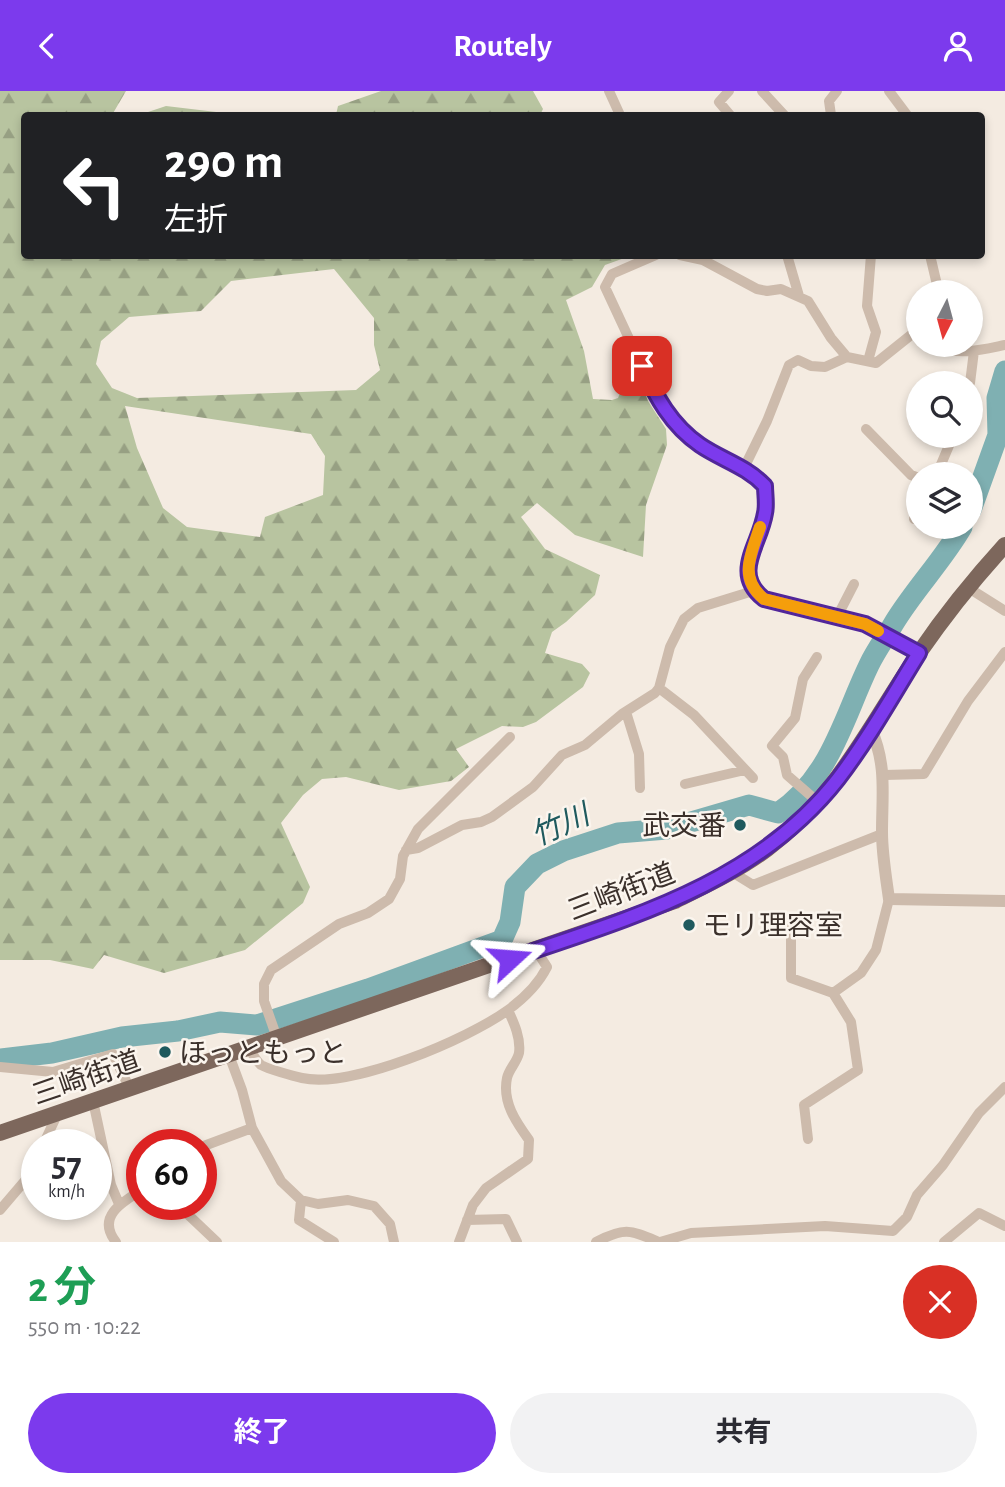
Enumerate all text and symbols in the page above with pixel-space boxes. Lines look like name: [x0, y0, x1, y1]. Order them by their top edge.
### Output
icon: back: [28, 27, 66, 65]
icon: person: [939, 27, 977, 65]
text: Routely: [453, 30, 552, 62]
text: 290 m: [164, 138, 283, 187]
icon: left: [49, 140, 140, 231]
text: 左折: [164, 204, 228, 236]
north arrow: [906, 280, 984, 357]
map controls: [906, 280, 983, 539]
pin: [612, 336, 672, 396]
icon: arrive: [623, 347, 661, 385]
button: search: [906, 371, 983, 448]
button: layers: [906, 462, 983, 539]
water label: 竹川: [526, 797, 597, 852]
place label: 武交番: [642, 811, 726, 841]
marker: 武交番: [732, 817, 748, 833]
street label: 三崎街道: [564, 858, 679, 926]
place label: モリ理容室: [703, 911, 843, 941]
marker: モリ理容室: [681, 917, 697, 933]
position arrow: [473, 922, 547, 996]
place label: ほっともっと: [179, 1039, 347, 1068]
marker: ほっともっと: [157, 1044, 173, 1060]
street label: 三崎街道: [28, 1046, 144, 1110]
speed limit sign: 60: [126, 1129, 217, 1220]
text: 57: [51, 1148, 82, 1183]
text: km/h: [48, 1183, 85, 1201]
button: close: [903, 1265, 977, 1339]
text: 2 分: [28, 1267, 96, 1309]
text: 550 m · 10:22: [28, 1316, 141, 1339]
button: 終了: [28, 1393, 496, 1473]
button: 共有: [510, 1393, 977, 1473]

